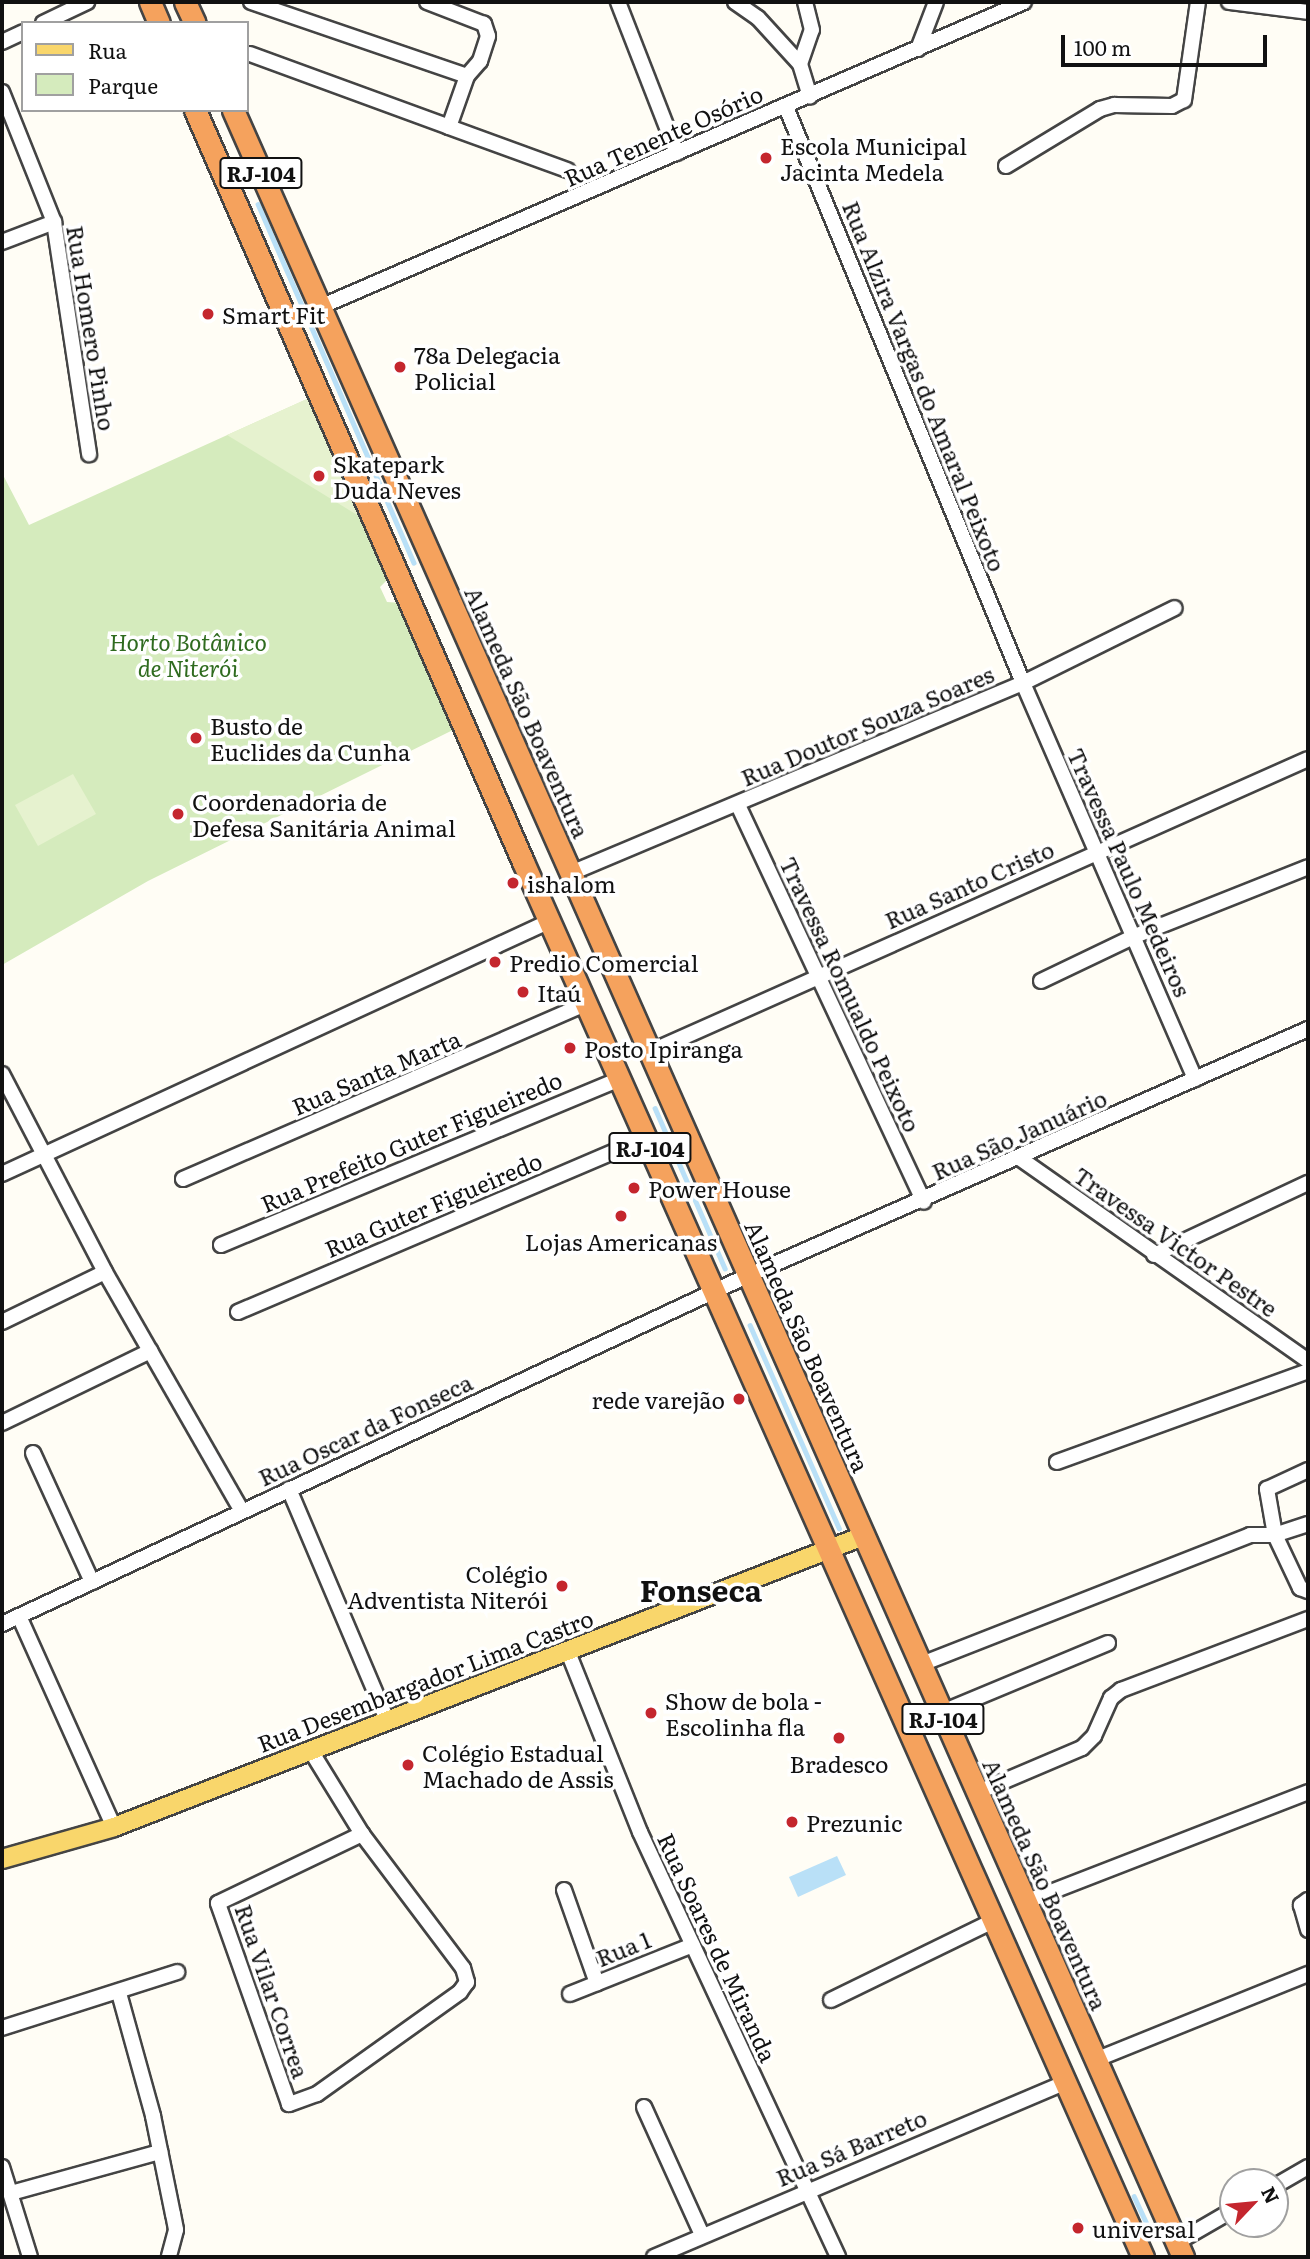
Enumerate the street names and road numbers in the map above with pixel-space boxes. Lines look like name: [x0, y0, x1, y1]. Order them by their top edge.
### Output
street label: Rua Tenente Osório: [559, 79, 767, 191]
road number: RJ-104: [219, 156, 303, 190]
street label: Rua Alzira Vargas do Amaral Peixoto: [838, 197, 1012, 575]
street label: Rua Homero Pinho: [62, 223, 122, 433]
street label: Alameda São Boaventura: [460, 582, 596, 842]
street label: Rua Doutor Souza Soares: [736, 659, 998, 791]
street label: Travessa Paulo Medeiros: [1063, 743, 1197, 1001]
street label: Rua Santo Cristo: [880, 834, 1058, 934]
street label: Travessa Romualdo Peixoto: [775, 852, 927, 1136]
street label: Rua Santa Marta: [287, 1024, 465, 1120]
street label: Rua Prefeito Guter Figueiredo: [256, 1065, 566, 1217]
street label: Rua São Januário: [927, 1083, 1111, 1185]
road number: RJ-104: [608, 1130, 692, 1166]
street label: Rua Guter Figueiredo: [320, 1146, 546, 1262]
street label: Travessa Victor Pestre: [1069, 1160, 1283, 1322]
street label: Alameda São Boaventura: [740, 1216, 876, 1476]
street label: Rua Oscar da Fonseca: [254, 1367, 476, 1491]
street label: Rua Desembargador Lima Castro: [253, 1603, 597, 1757]
road number: RJ-104: [901, 1702, 985, 1736]
street label: Alameda São Boaventura: [978, 1754, 1114, 2014]
street label: Rua Soares de Miranda: [653, 1828, 783, 2066]
street label: Rua Vilar Correa: [230, 1900, 316, 2082]
street label: Rua 1: [592, 1925, 654, 1971]
street label: Rua Sá Barreto: [772, 2103, 930, 2191]

